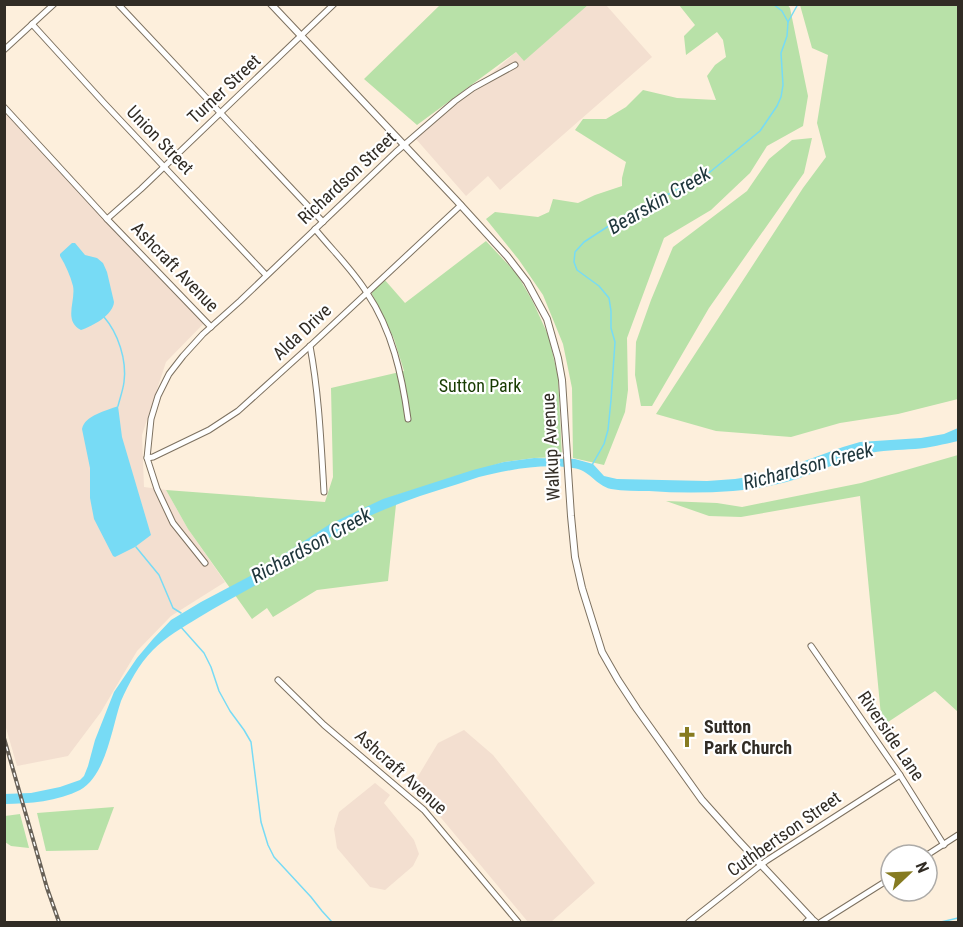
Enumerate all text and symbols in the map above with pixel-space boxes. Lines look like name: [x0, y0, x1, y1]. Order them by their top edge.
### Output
street label: Turner Street: [183, 50, 264, 128]
street label: Union Street: [123, 101, 198, 178]
street label: Richardson Street: [293, 127, 400, 228]
water label: Bearskin Creek: [603, 160, 716, 239]
street label: Ashcraft Avenue: [127, 218, 223, 316]
street label: Alda Drive: [268, 299, 335, 364]
park label: Sutton Park: [439, 375, 521, 396]
street label: Walkup Avenue: [537, 393, 564, 501]
water label: Richardson Creek: [740, 437, 877, 495]
water label: Richardson Creek: [247, 501, 376, 588]
street label: Riverside Lane: [854, 687, 929, 784]
place label: Sutton Park Church: [704, 716, 792, 758]
street label: Ashcraft Avenue: [351, 725, 452, 818]
church icon: Sutton Park Church: [675, 725, 699, 749]
street label: Cuthbertson Street: [723, 787, 845, 881]
north arrow: [879, 843, 939, 903]
text: N: [912, 859, 933, 876]

